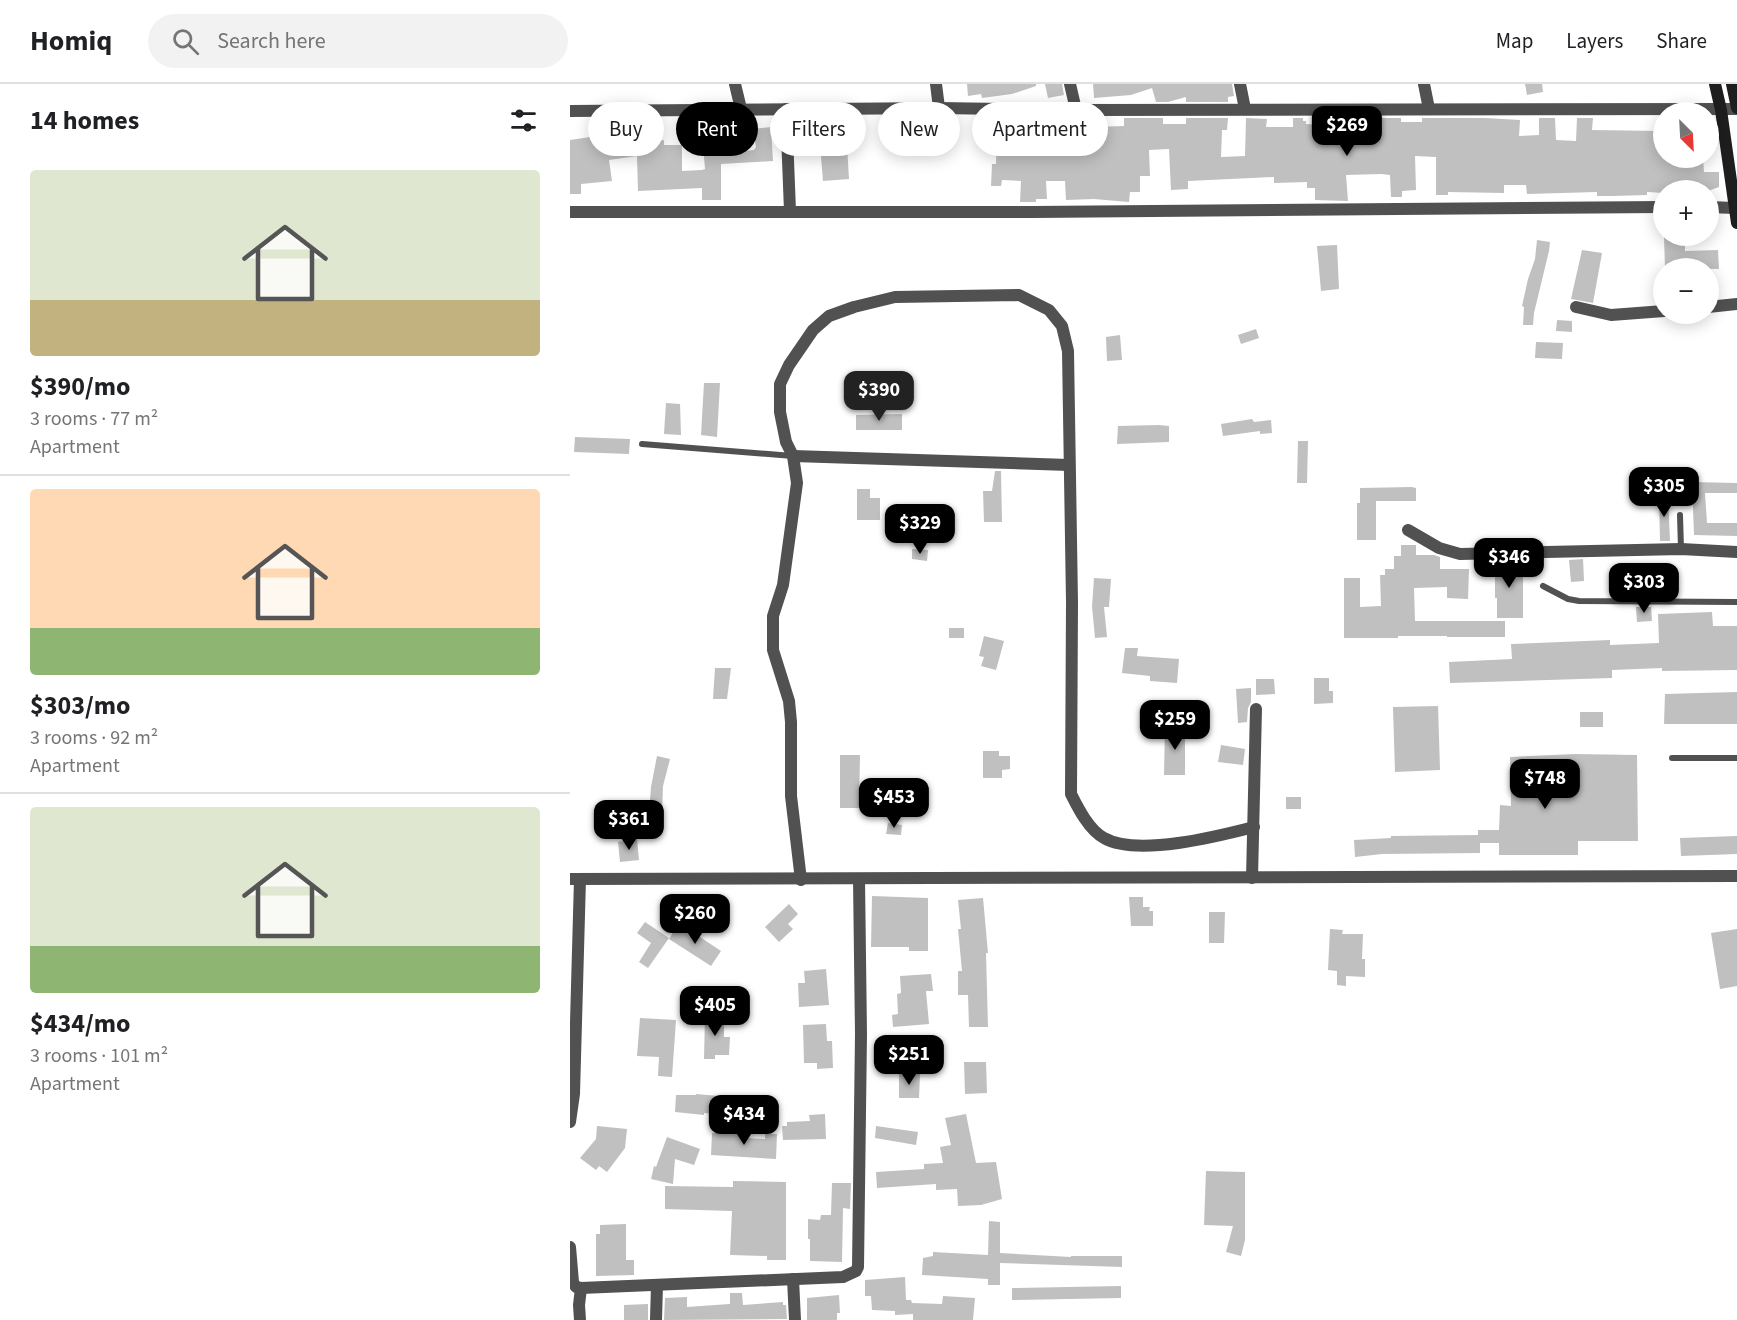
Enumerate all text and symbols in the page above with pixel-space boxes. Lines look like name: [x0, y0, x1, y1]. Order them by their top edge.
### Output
search box: [148, 14, 568, 68]
text: Homiq: [30, 21, 112, 61]
icon: search: [169, 25, 202, 58]
text: Search here: [217, 25, 326, 57]
text: Map: [1496, 26, 1533, 56]
text: Layers: [1566, 26, 1623, 56]
text: Share: [1656, 26, 1707, 56]
text: 14 homes: [30, 102, 139, 139]
chip: Buy: [588, 102, 664, 156]
chip: Rent: [676, 102, 758, 156]
chip: Filters: [770, 102, 866, 156]
chip: New: [878, 102, 960, 156]
chip: Apartment: [972, 102, 1108, 156]
north arrow: [1653, 102, 1719, 168]
map controls: [1653, 102, 1719, 324]
icon: filters: [507, 104, 540, 137]
pin: $269: [1311, 106, 1383, 157]
text: $269: [1326, 111, 1368, 139]
button: +: [1653, 180, 1719, 246]
icon: home: [231, 209, 339, 317]
button: −: [1653, 258, 1719, 324]
text: $390/mo: [30, 368, 130, 405]
pin: $390: [843, 371, 915, 422]
text: $390: [858, 376, 900, 404]
text: 3 rooms · 77 m²: [30, 405, 158, 433]
text: Apartment: [30, 433, 120, 461]
pin: $305: [1628, 467, 1700, 518]
text: $305: [1643, 472, 1685, 500]
pin: $329: [884, 504, 956, 555]
text: $329: [899, 509, 941, 537]
icon: home: [231, 528, 339, 636]
pin: $346: [1473, 538, 1545, 589]
text: $346: [1488, 543, 1530, 571]
pin: $303: [1608, 563, 1680, 614]
text: $303: [1623, 568, 1665, 596]
text: $303/mo: [30, 687, 130, 724]
pin: $259: [1139, 700, 1211, 751]
text: $259: [1154, 705, 1196, 733]
text: 3 rooms · 92 m²: [30, 724, 158, 752]
text: Apartment: [30, 752, 120, 780]
pin: $748: [1509, 759, 1581, 810]
text: $748: [1524, 764, 1566, 792]
pin: $453: [858, 778, 930, 829]
text: $453: [873, 783, 915, 811]
pin: $361: [593, 800, 665, 851]
text: $361: [608, 805, 650, 833]
icon: home: [231, 846, 339, 954]
pin: $260: [659, 894, 731, 945]
text: $260: [674, 899, 716, 927]
pin: $405: [679, 986, 751, 1037]
text: $405: [694, 991, 736, 1019]
text: $434/mo: [30, 1005, 130, 1042]
pin: $251: [873, 1035, 945, 1086]
text: $251: [888, 1040, 930, 1068]
text: 3 rooms · 101 m²: [30, 1042, 168, 1070]
text: Apartment: [30, 1070, 120, 1098]
pin: $434: [708, 1095, 780, 1146]
text: $434: [723, 1100, 765, 1128]

